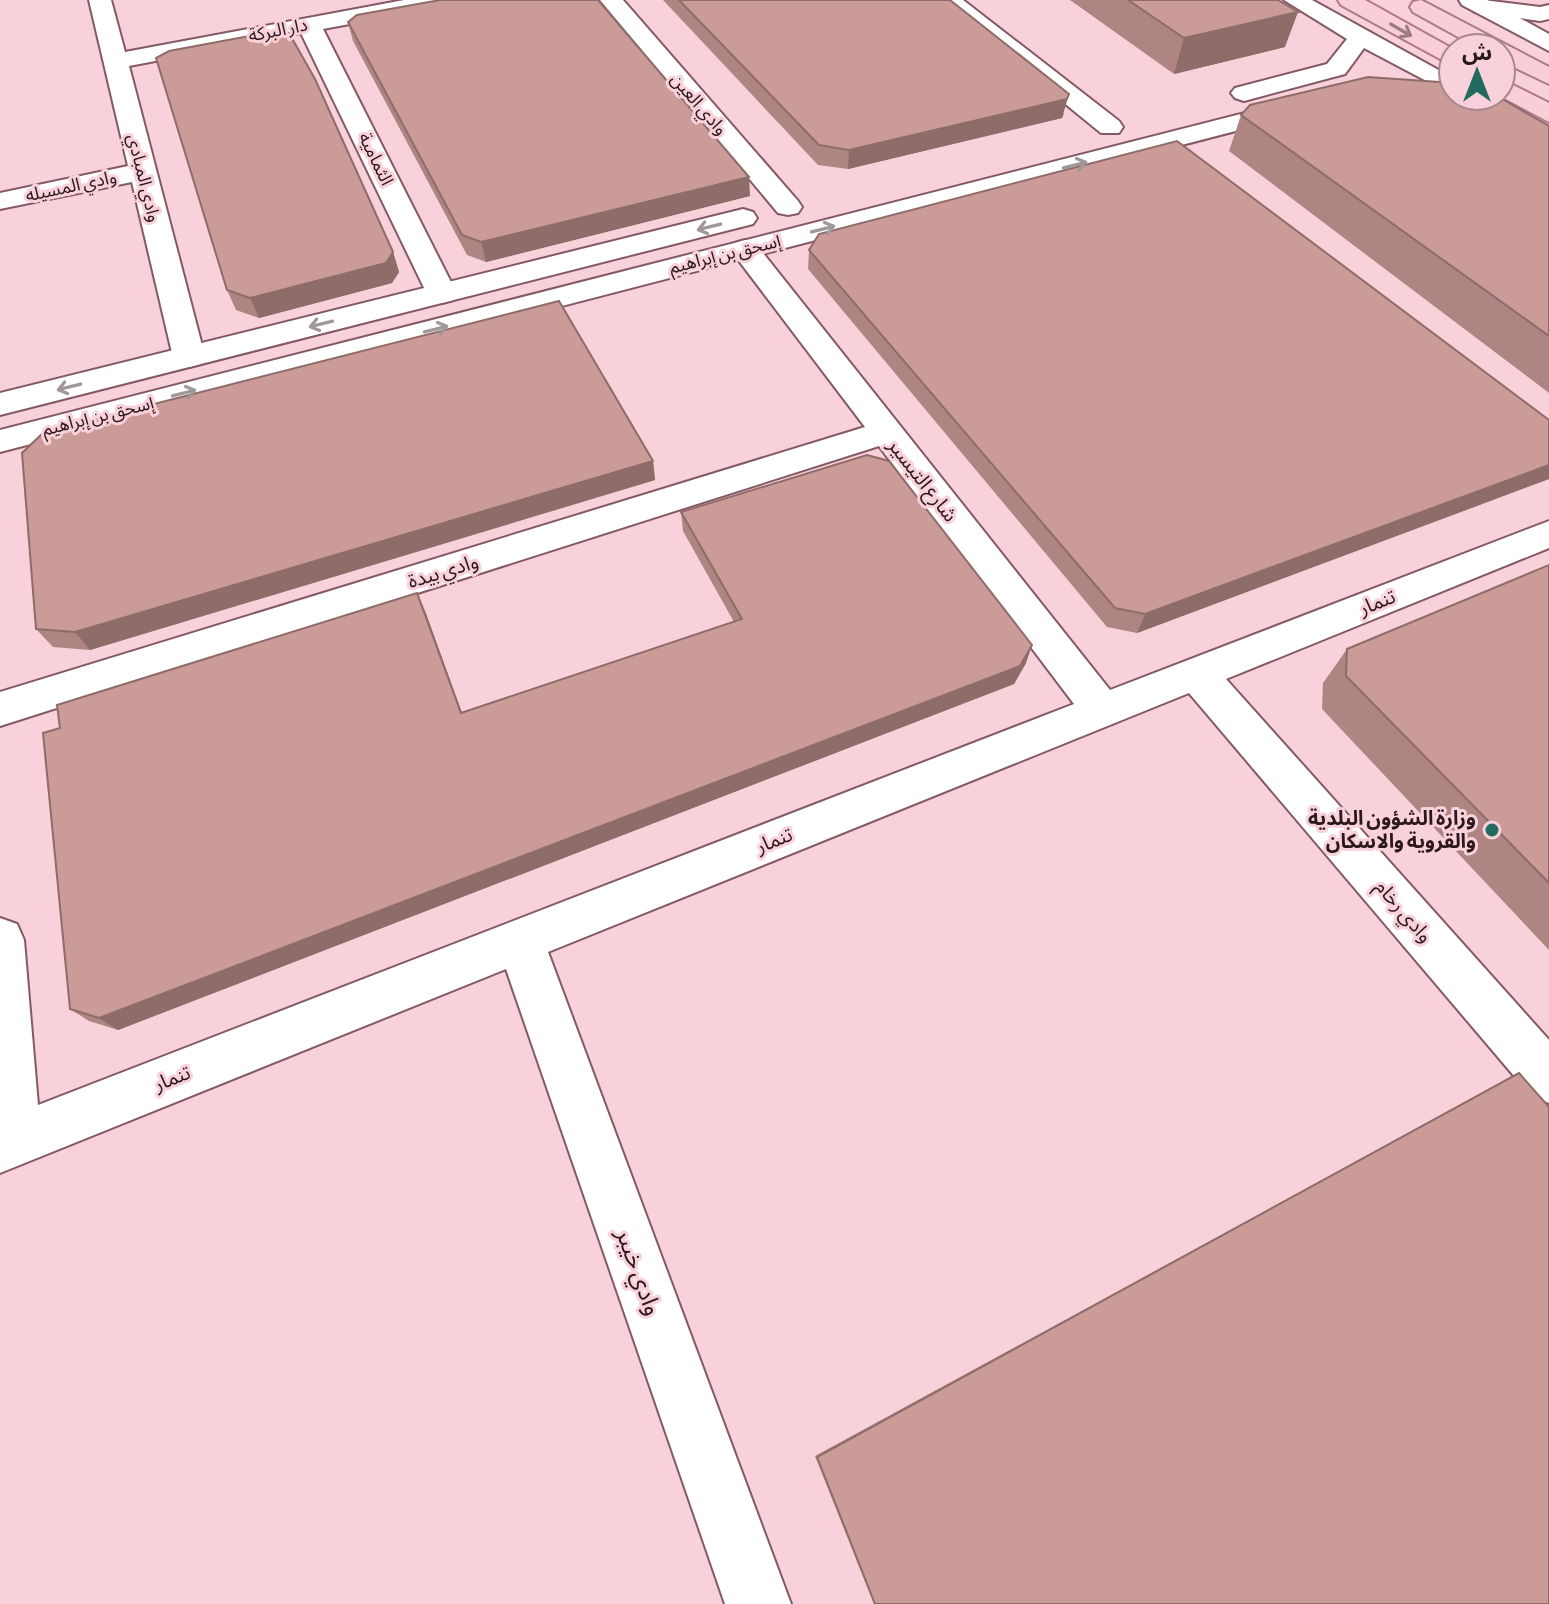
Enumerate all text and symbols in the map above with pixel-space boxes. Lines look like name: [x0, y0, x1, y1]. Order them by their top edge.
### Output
street label: دار البركة: [247, 14, 309, 46]
one-way arrow: [1389, 22, 1412, 38]
north arrow: [1437, 32, 1517, 112]
text: ش: [1462, 39, 1492, 65]
street label: وادي العين: [664, 68, 732, 141]
street label: الثمامية: [355, 129, 398, 189]
street label: وادي المبادي: [120, 132, 166, 225]
one-way arrow: [1062, 156, 1088, 171]
street label: وادي المسيله: [23, 166, 119, 209]
one-way arrow: [697, 220, 723, 235]
one-way arrow: [810, 221, 836, 236]
street label: إسحق بن إبراهيم: [667, 229, 784, 280]
one-way arrow: [309, 317, 335, 332]
one-way arrow: [422, 320, 448, 335]
one-way arrow: [57, 380, 83, 395]
one-way arrow: [171, 385, 196, 400]
street label: إسحق بن إبراهيم: [40, 391, 157, 442]
street label: شارع التيسير: [880, 433, 963, 528]
street label: وادي بيدة: [405, 549, 482, 597]
street label: تنمار: [1354, 584, 1399, 621]
place label: وزارة الشؤون البلدية والقروية والاسكان: [1308, 806, 1476, 853]
marker: وزارة الشؤون البلدية والقروية والاسكان: [1483, 821, 1501, 839]
street label: تنمار: [751, 822, 796, 859]
street label: وادي رخام: [1368, 875, 1438, 950]
street label: تنمار: [149, 1060, 194, 1097]
street label: وادي خيبر: [606, 1224, 668, 1321]

